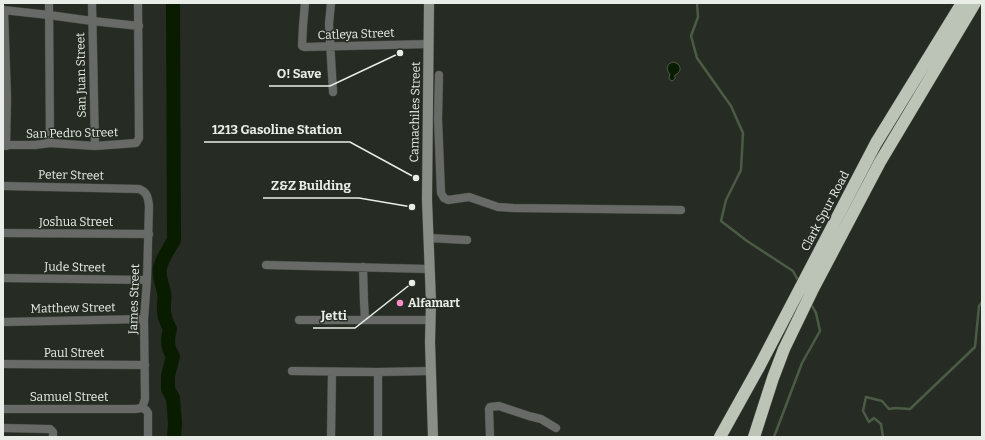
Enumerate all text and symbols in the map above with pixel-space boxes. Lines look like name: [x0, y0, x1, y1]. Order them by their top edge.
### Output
street label: Catleya Street: [317, 26, 395, 42]
street label: San Juan Street: [73, 32, 89, 118]
callout: O! Save: [269, 61, 330, 86]
street label: Camachiles Street: [407, 61, 423, 163]
text: O! Save: [277, 66, 321, 81]
callout: 1213 Gasoline Station: [204, 117, 350, 142]
text: 1213 Gasoline Station: [212, 122, 343, 137]
street label: San Pedro Street: [26, 125, 119, 141]
street label: Peter Street: [38, 167, 105, 183]
street label: Clark Spur Road: [798, 168, 852, 254]
callout: Z&Z Building: [263, 173, 359, 198]
text: Z&Z Building: [271, 178, 351, 193]
street label: Joshua Street: [38, 215, 114, 229]
street label: Jude Street: [43, 259, 106, 275]
street label: James Street: [126, 263, 142, 335]
place label: Alfamart: [408, 296, 460, 310]
marker: Alfamart: [395, 298, 405, 308]
street label: Matthew Street: [30, 300, 116, 316]
callout: Jetti: [313, 303, 355, 328]
text: Jetti: [320, 308, 347, 323]
street label: Paul Street: [44, 346, 105, 360]
street label: Samuel Street: [30, 390, 109, 404]

